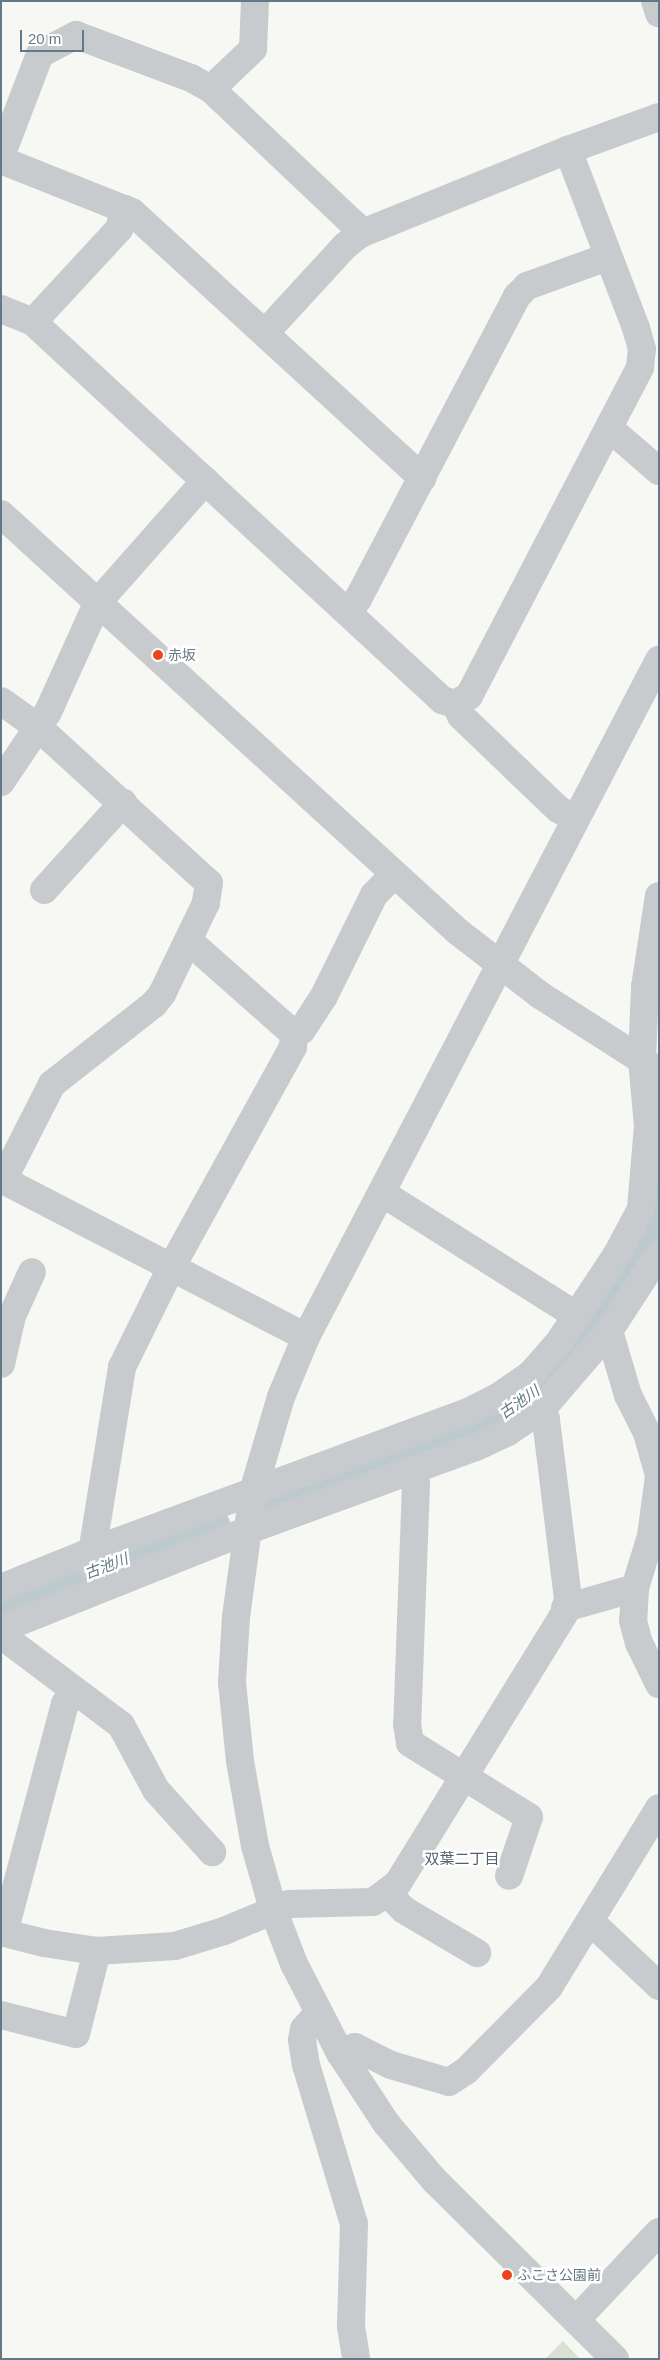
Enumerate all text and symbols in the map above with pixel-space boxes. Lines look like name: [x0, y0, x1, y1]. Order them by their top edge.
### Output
scale bar: [22, 20, 86, 52]
text: 20 m: [28, 30, 61, 47]
place label: 赤坂: [168, 647, 196, 663]
marker: 赤坂: [152, 649, 164, 661]
water label: 古池川: [495, 1382, 543, 1422]
water label: 古池川: [82, 1550, 130, 1582]
district label: 双葉二丁目: [425, 1850, 499, 1868]
place label: ふこさ公園前: [517, 2267, 601, 2283]
marker: ふこさ公園前: [501, 2269, 513, 2281]

